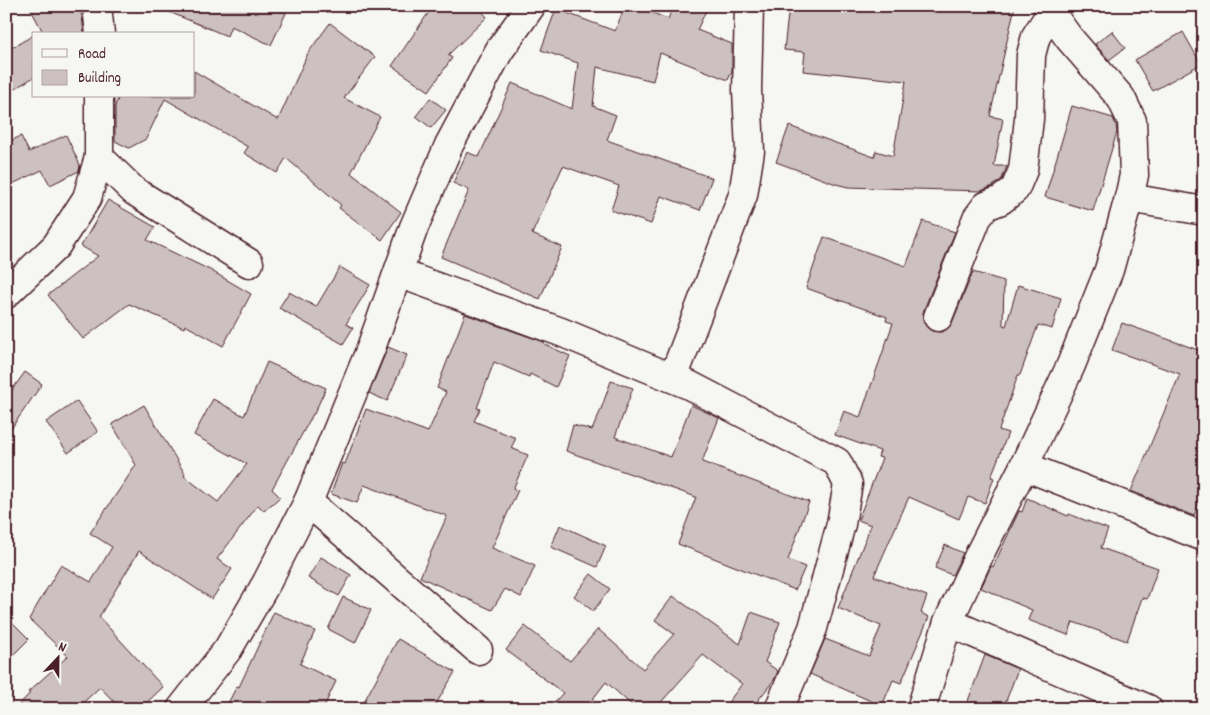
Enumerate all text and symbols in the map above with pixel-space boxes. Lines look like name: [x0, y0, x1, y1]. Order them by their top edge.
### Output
legend: [32, 32, 195, 98]
text: Road: [78, 44, 106, 66]
text: Building: [78, 68, 121, 90]
north arrow: [32, 632, 82, 682]
text: N: [55, 637, 69, 658]

